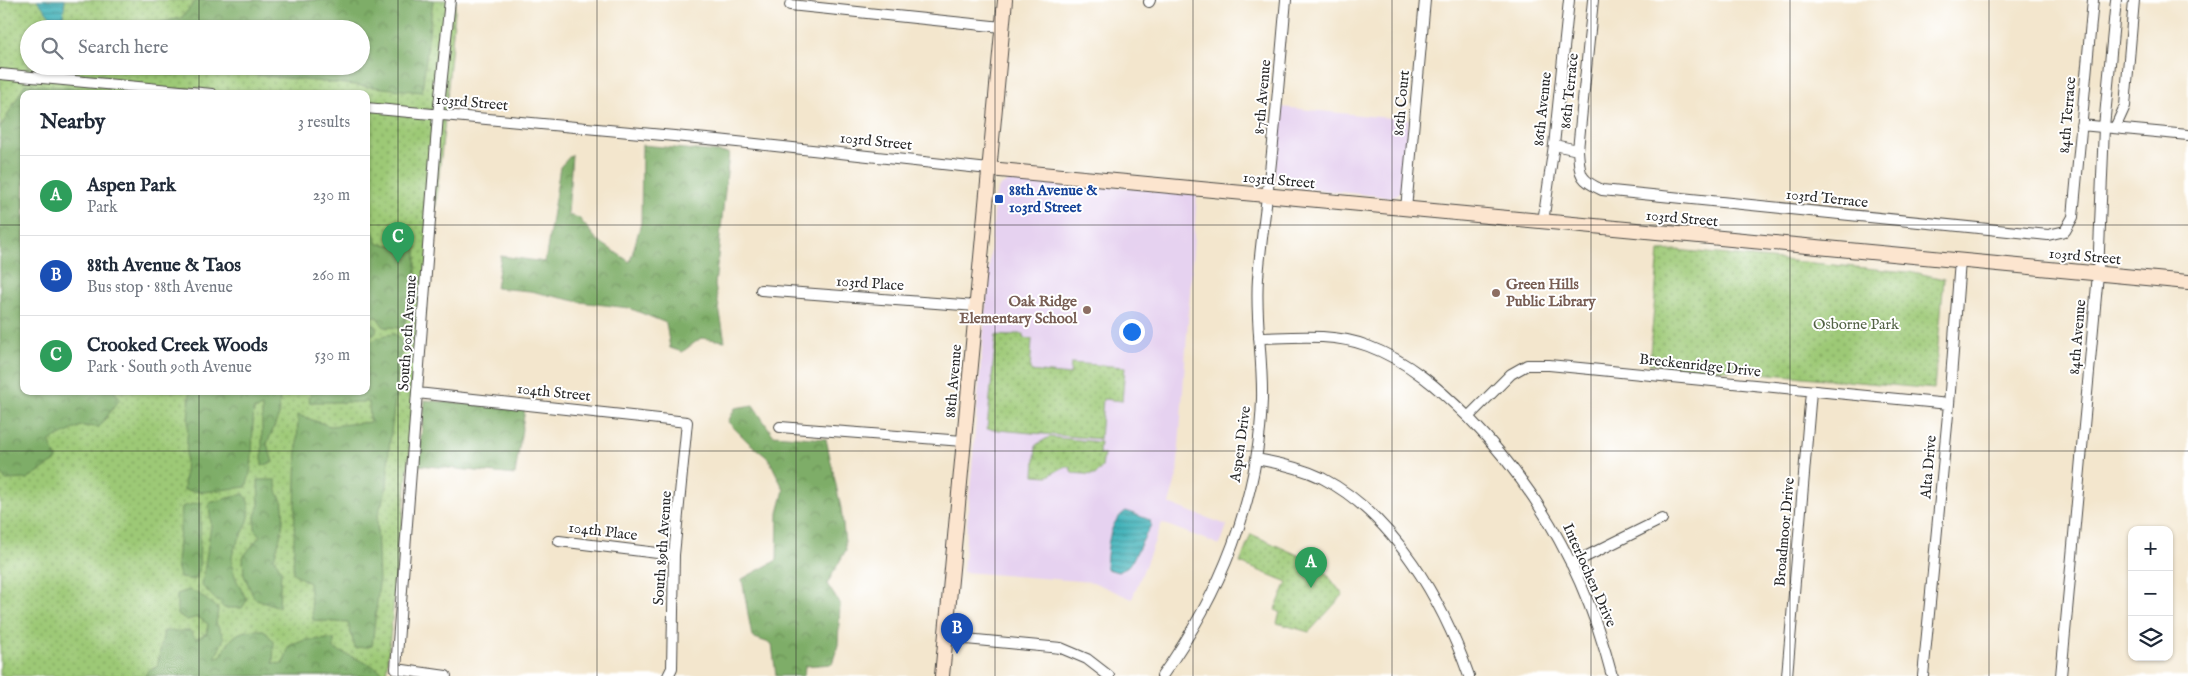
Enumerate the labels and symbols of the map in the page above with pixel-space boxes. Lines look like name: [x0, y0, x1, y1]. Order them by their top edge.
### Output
street label: 86th Terrace: [1556, 52, 1583, 130]
street label: 87th Avenue: [1250, 59, 1275, 135]
street label: 86th Court: [1389, 69, 1414, 137]
street label: 86th Avenue: [1529, 71, 1556, 147]
street label: 84th Terrace: [2055, 76, 2080, 154]
street label: 103rd Street: [435, 90, 509, 115]
street label: 103rd Street: [839, 128, 913, 155]
street label: 103rd Street: [1242, 168, 1316, 193]
place label: 88th Avenue & 103rd Street: [1009, 181, 1098, 217]
street label: 103rd Terrace: [1785, 185, 1869, 212]
marker: 88th Avenue & 103rd Street: [993, 193, 1005, 205]
street label: 103rd Street: [1645, 206, 1719, 231]
pin: C: [382, 222, 414, 263]
street label: 103rd Street: [2048, 244, 2122, 269]
street label: 103rd Place: [835, 272, 905, 295]
street label: South 90th Avenue: [394, 274, 421, 392]
place label: Green Hills Public Library: [1506, 275, 1596, 311]
marker: Green Hills Public Library: [1490, 287, 1502, 299]
place label: Oak Ridge Elementary School: [959, 292, 1078, 328]
street label: 84th Avenue: [2065, 299, 2090, 375]
marker: Oak Ridge Elementary School: [1081, 304, 1093, 316]
park label: Osborne Park: [1813, 315, 1900, 334]
your location: [1119, 319, 1145, 345]
street label: 88th Avenue: [941, 343, 966, 419]
street label: Breckenridge Drive: [1638, 350, 1762, 381]
street label: 104th Street: [516, 379, 592, 406]
street label: Aspen Drive: [1226, 405, 1255, 484]
street label: Alta Drive: [1916, 434, 1941, 501]
street label: Broadmoor Drive: [1770, 477, 1799, 587]
street label: South 89th Avenue: [649, 490, 676, 606]
street label: 104th Place: [567, 518, 639, 545]
street label: Interlochen Drive: [1558, 520, 1621, 630]
pin: A: [1295, 547, 1327, 588]
pin: B: [941, 613, 973, 654]

